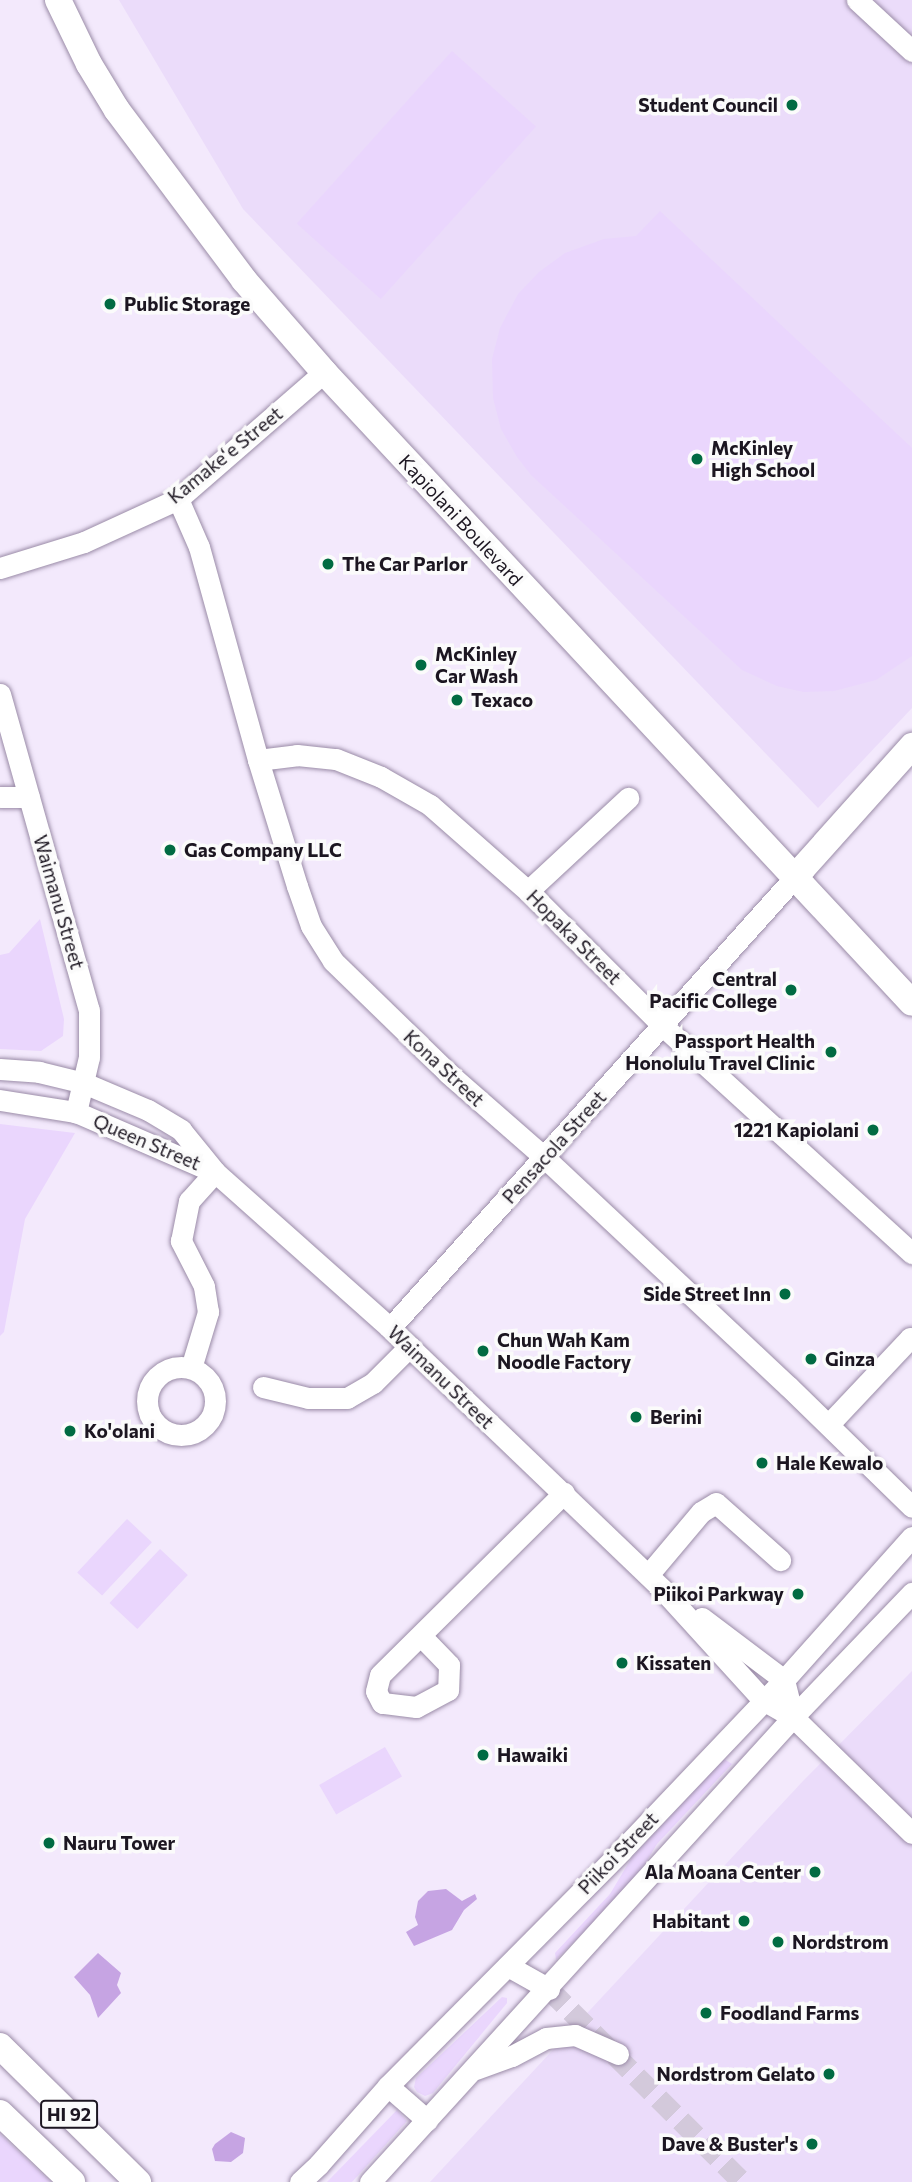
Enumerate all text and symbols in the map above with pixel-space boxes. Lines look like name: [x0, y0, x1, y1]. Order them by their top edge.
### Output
place label: Student Council: [638, 94, 778, 116]
marker: Student Council: [784, 97, 800, 113]
place label: Public Storage: [124, 293, 250, 315]
marker: Public Storage: [102, 296, 118, 312]
street label: Kamakeʻe Street: [163, 402, 287, 508]
place label: McKinley High School: [711, 437, 815, 481]
street label: Kapiolani Boulevard: [394, 450, 528, 590]
marker: McKinley High School: [689, 451, 705, 467]
place label: The Car Parlor: [342, 553, 468, 575]
marker: The Car Parlor: [320, 556, 336, 572]
place label: McKinley Car Wash: [435, 643, 518, 687]
marker: McKinley Car Wash: [413, 657, 429, 673]
place label: Texaco: [471, 689, 533, 711]
marker: Texaco: [449, 692, 465, 708]
street label: Waimanu Street: [29, 832, 89, 972]
place label: Gas Company LLC: [184, 839, 342, 861]
marker: Gas Company LLC: [162, 842, 178, 858]
street label: Hopaka Street: [522, 885, 626, 989]
place label: Central Pacific College: [649, 968, 777, 1012]
marker: Central Pacific College: [783, 982, 799, 998]
street label: Kona Street: [399, 1025, 489, 1111]
place label: Passport Health Honolulu Travel Clinic: [625, 1030, 815, 1074]
marker: Passport Health Honolulu Travel Clinic: [821, 1042, 841, 1062]
street label: Pensacola Street: [497, 1086, 611, 1208]
street label: Queen Street: [90, 1109, 204, 1175]
place label: 1221 Kapiolani: [734, 1119, 859, 1141]
marker: 1221 Kapiolani: [865, 1122, 881, 1138]
place label: Side Street Inn: [643, 1283, 771, 1305]
marker: Side Street Inn: [777, 1286, 793, 1302]
street label: Waimanu Street: [383, 1321, 499, 1433]
place label: Chun Wah Kam Noodle Factory: [497, 1329, 631, 1373]
marker: Chun Wah Kam Noodle Factory: [475, 1343, 491, 1359]
place label: Ginza: [825, 1348, 875, 1370]
marker: Ginza: [803, 1351, 819, 1367]
place label: Berini: [650, 1406, 702, 1428]
marker: Berini: [628, 1409, 644, 1425]
place label: Ko'olani: [84, 1420, 155, 1442]
marker: Ko'olani: [62, 1423, 78, 1439]
place label: Hale Kewalo: [776, 1452, 883, 1474]
marker: Hale Kewalo: [754, 1455, 770, 1471]
place label: Piikoi Parkway: [654, 1583, 784, 1605]
marker: Piikoi Parkway: [790, 1586, 806, 1602]
place label: Kissaten: [636, 1652, 711, 1674]
marker: Kissaten: [614, 1655, 630, 1671]
place label: Hawaiki: [497, 1744, 568, 1766]
marker: Hawaiki: [475, 1747, 491, 1763]
street label: Piikoi Street: [573, 1807, 663, 1899]
place label: Nauru Tower: [63, 1832, 175, 1854]
marker: Nauru Tower: [41, 1835, 57, 1851]
place label: Ala Moana Center: [645, 1861, 801, 1883]
marker: Ala Moana Center: [807, 1864, 823, 1880]
place label: Habitant: [652, 1910, 730, 1932]
marker: Habitant: [736, 1913, 752, 1929]
place label: Nordstrom: [792, 1931, 889, 1953]
marker: Nordstrom: [770, 1934, 786, 1950]
place label: Foodland Farms: [720, 2002, 859, 2024]
marker: Foodland Farms: [698, 2005, 714, 2021]
place label: Nordstrom Gelato: [656, 2063, 815, 2085]
marker: Nordstrom Gelato: [821, 2066, 837, 2082]
road number: HI 92: [39, 2100, 99, 2128]
place label: Dave & Buster's: [662, 2133, 798, 2155]
marker: Dave & Buster's: [804, 2136, 820, 2152]

